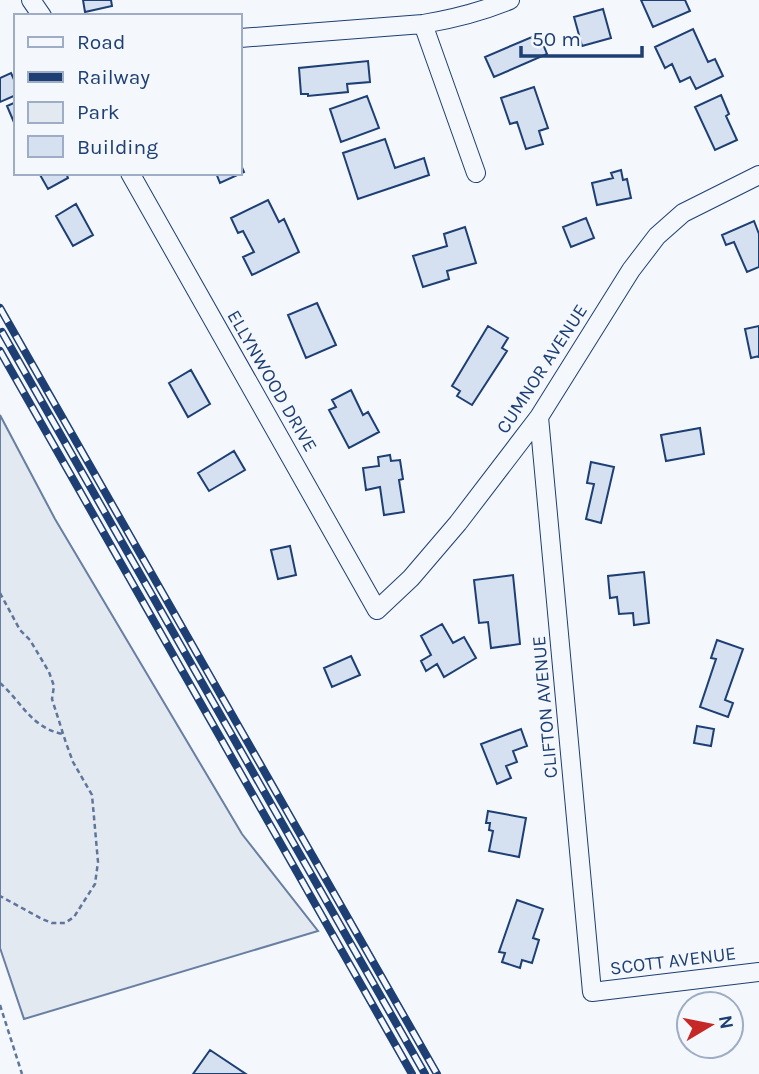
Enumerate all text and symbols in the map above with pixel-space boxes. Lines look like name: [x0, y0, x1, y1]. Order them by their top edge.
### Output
legend: [14, 14, 242, 175]
scale bar: [521, 14, 642, 58]
text: 50 m: [532, 27, 581, 51]
text: Road: [77, 30, 125, 54]
text: Railway: [77, 65, 150, 89]
text: Park: [77, 100, 120, 124]
text: Building: [77, 135, 158, 159]
street label: CUMNOR AVENUE: [492, 300, 592, 438]
street label: ELLYNWOOD DRIVE: [222, 306, 322, 456]
street label: CLIFTON AVENUE: [528, 635, 562, 779]
street label: SCOTT AVENUE: [609, 942, 737, 980]
north arrow: [675, 990, 745, 1060]
text: N: [714, 1014, 738, 1031]

